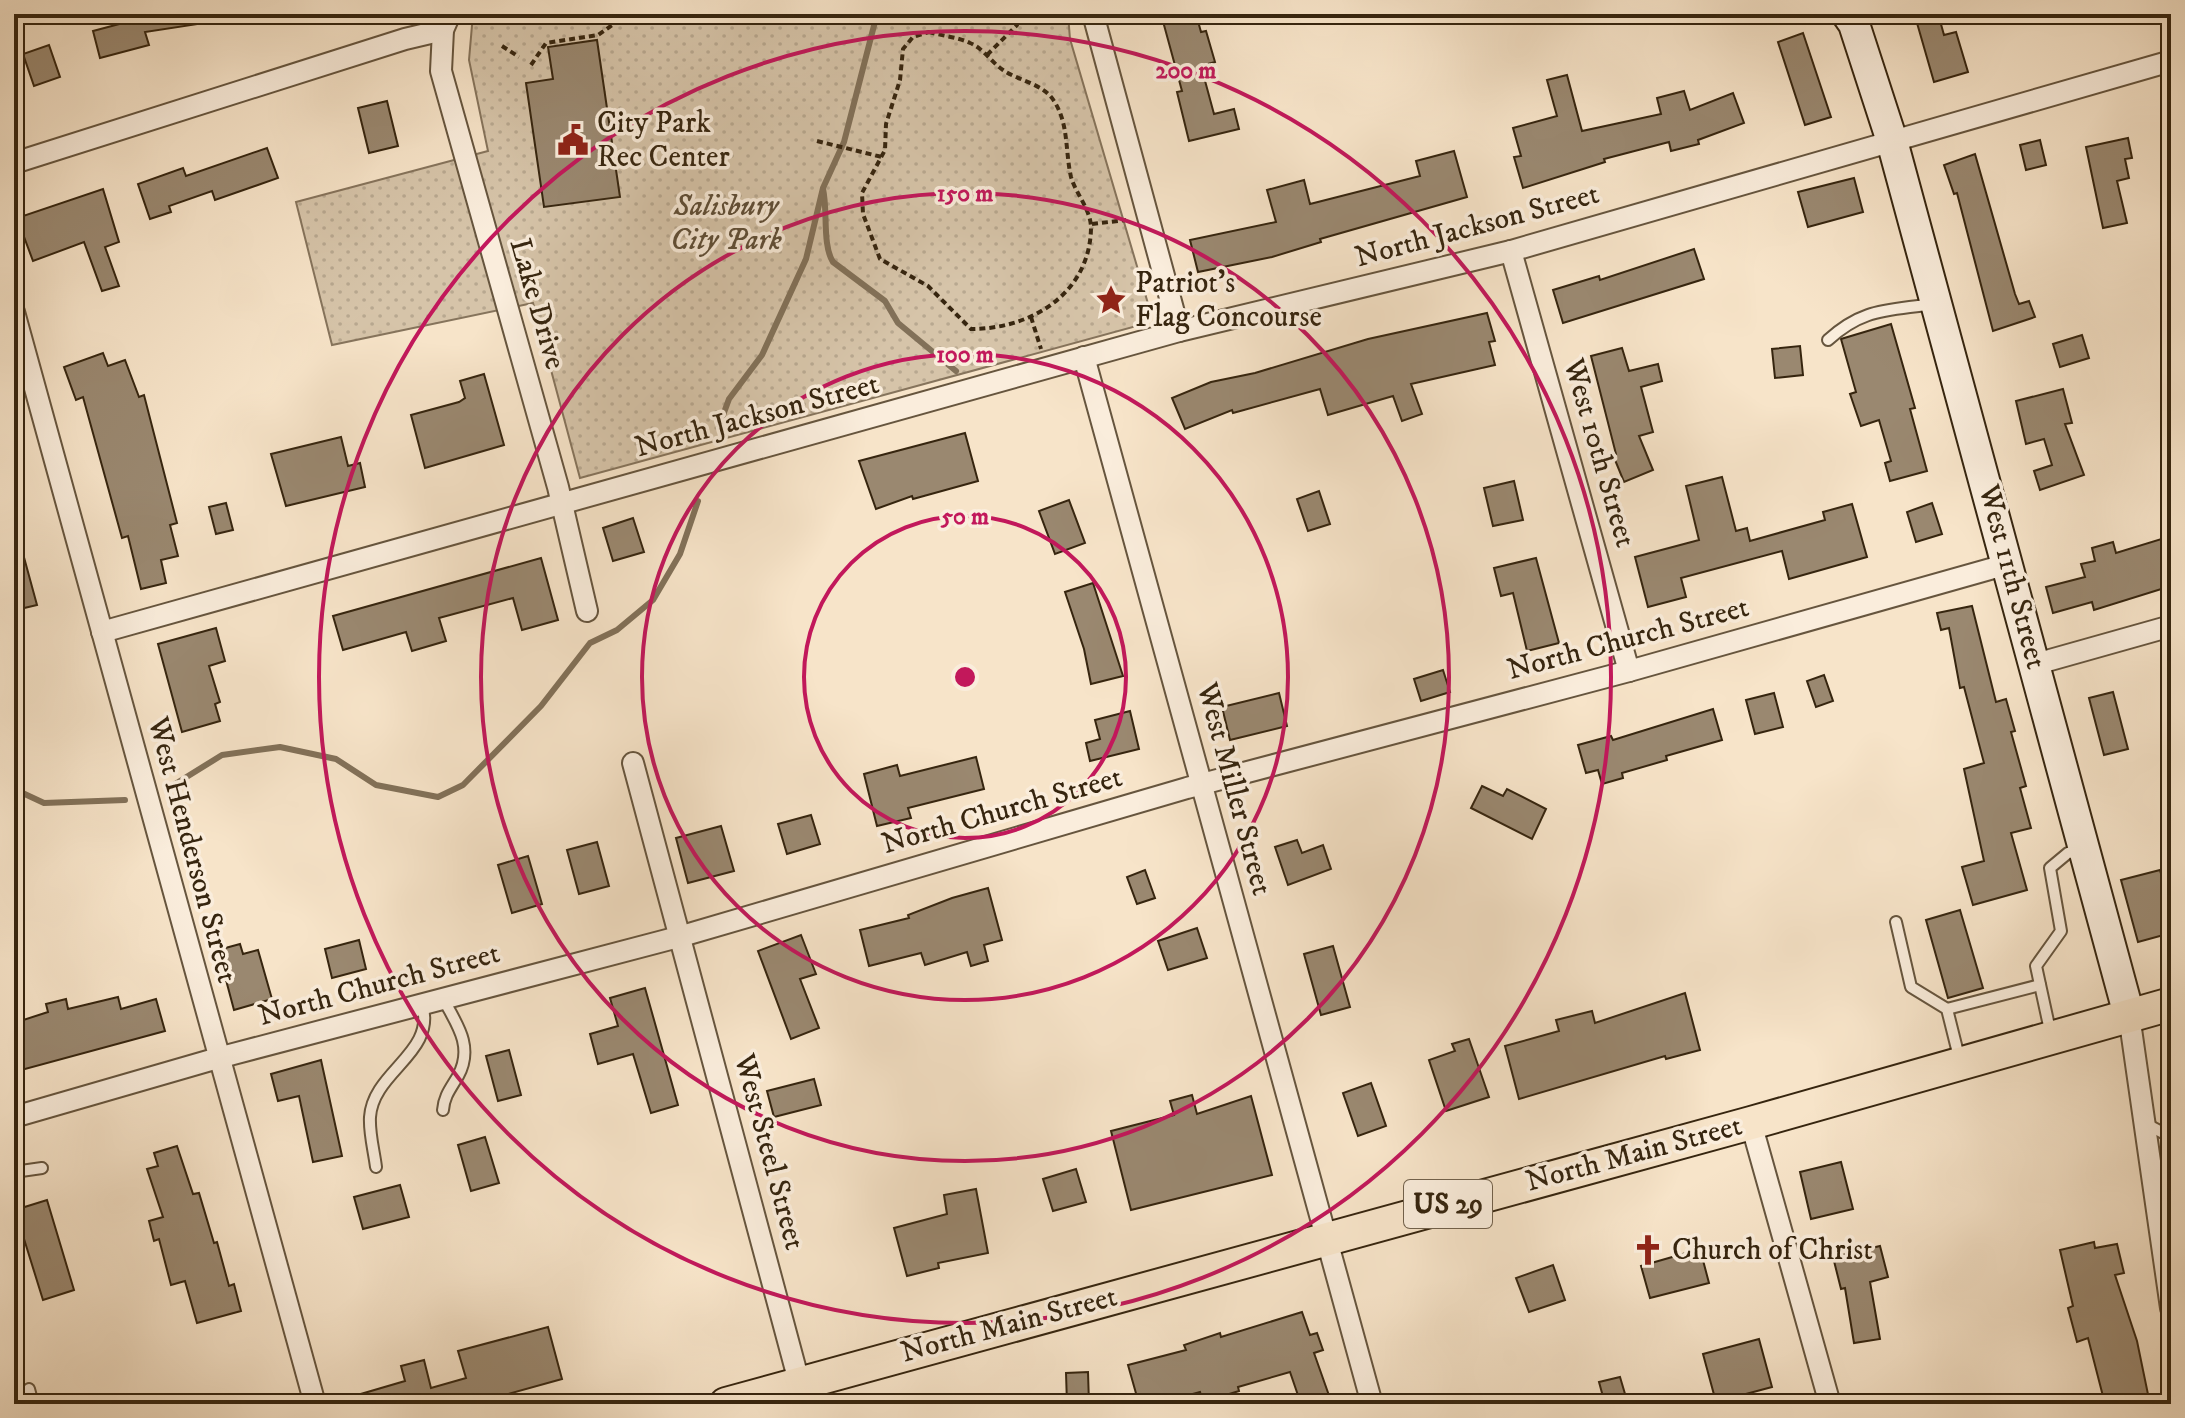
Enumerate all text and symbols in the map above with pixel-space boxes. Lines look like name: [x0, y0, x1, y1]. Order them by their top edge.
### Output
text: 200 m: [1156, 56, 1216, 86]
place label: City Park Rec Center: [597, 105, 730, 176]
public building icon: City Park Rec Center: [556, 123, 590, 157]
street label: North Jackson Street: [1351, 176, 1603, 276]
text: 150 m: [937, 179, 993, 209]
park label: Salisbury City Park: [670, 188, 782, 259]
street label: Lake Drive: [501, 234, 573, 374]
place label: Patriot’s Flag Concourse: [1135, 265, 1322, 336]
place icon: Patriot’s Flag Concourse: [1094, 283, 1128, 317]
text: 100 m: [936, 340, 994, 370]
street label: West 10th Street: [1554, 354, 1644, 551]
street label: North Jackson Street: [631, 366, 883, 466]
street label: West 11th Street: [1969, 480, 2054, 673]
text: 50 m: [940, 502, 989, 532]
street label: North Church Street: [1503, 589, 1753, 689]
centre of rings: [951, 663, 979, 691]
street label: West Miller Street: [1188, 678, 1280, 899]
street label: West Henderson Street: [138, 712, 245, 987]
street label: North Church Street: [877, 759, 1127, 863]
street label: North Church Street: [254, 935, 504, 1035]
street label: West Steel Street: [725, 1049, 813, 1254]
street label: North Main Street: [1522, 1107, 1746, 1201]
road number: US 29: [1404, 1180, 1492, 1228]
place label: Church of Christ: [1672, 1232, 1873, 1269]
church icon: Church of Christ: [1631, 1233, 1665, 1267]
street label: North Main Street: [897, 1278, 1121, 1372]

